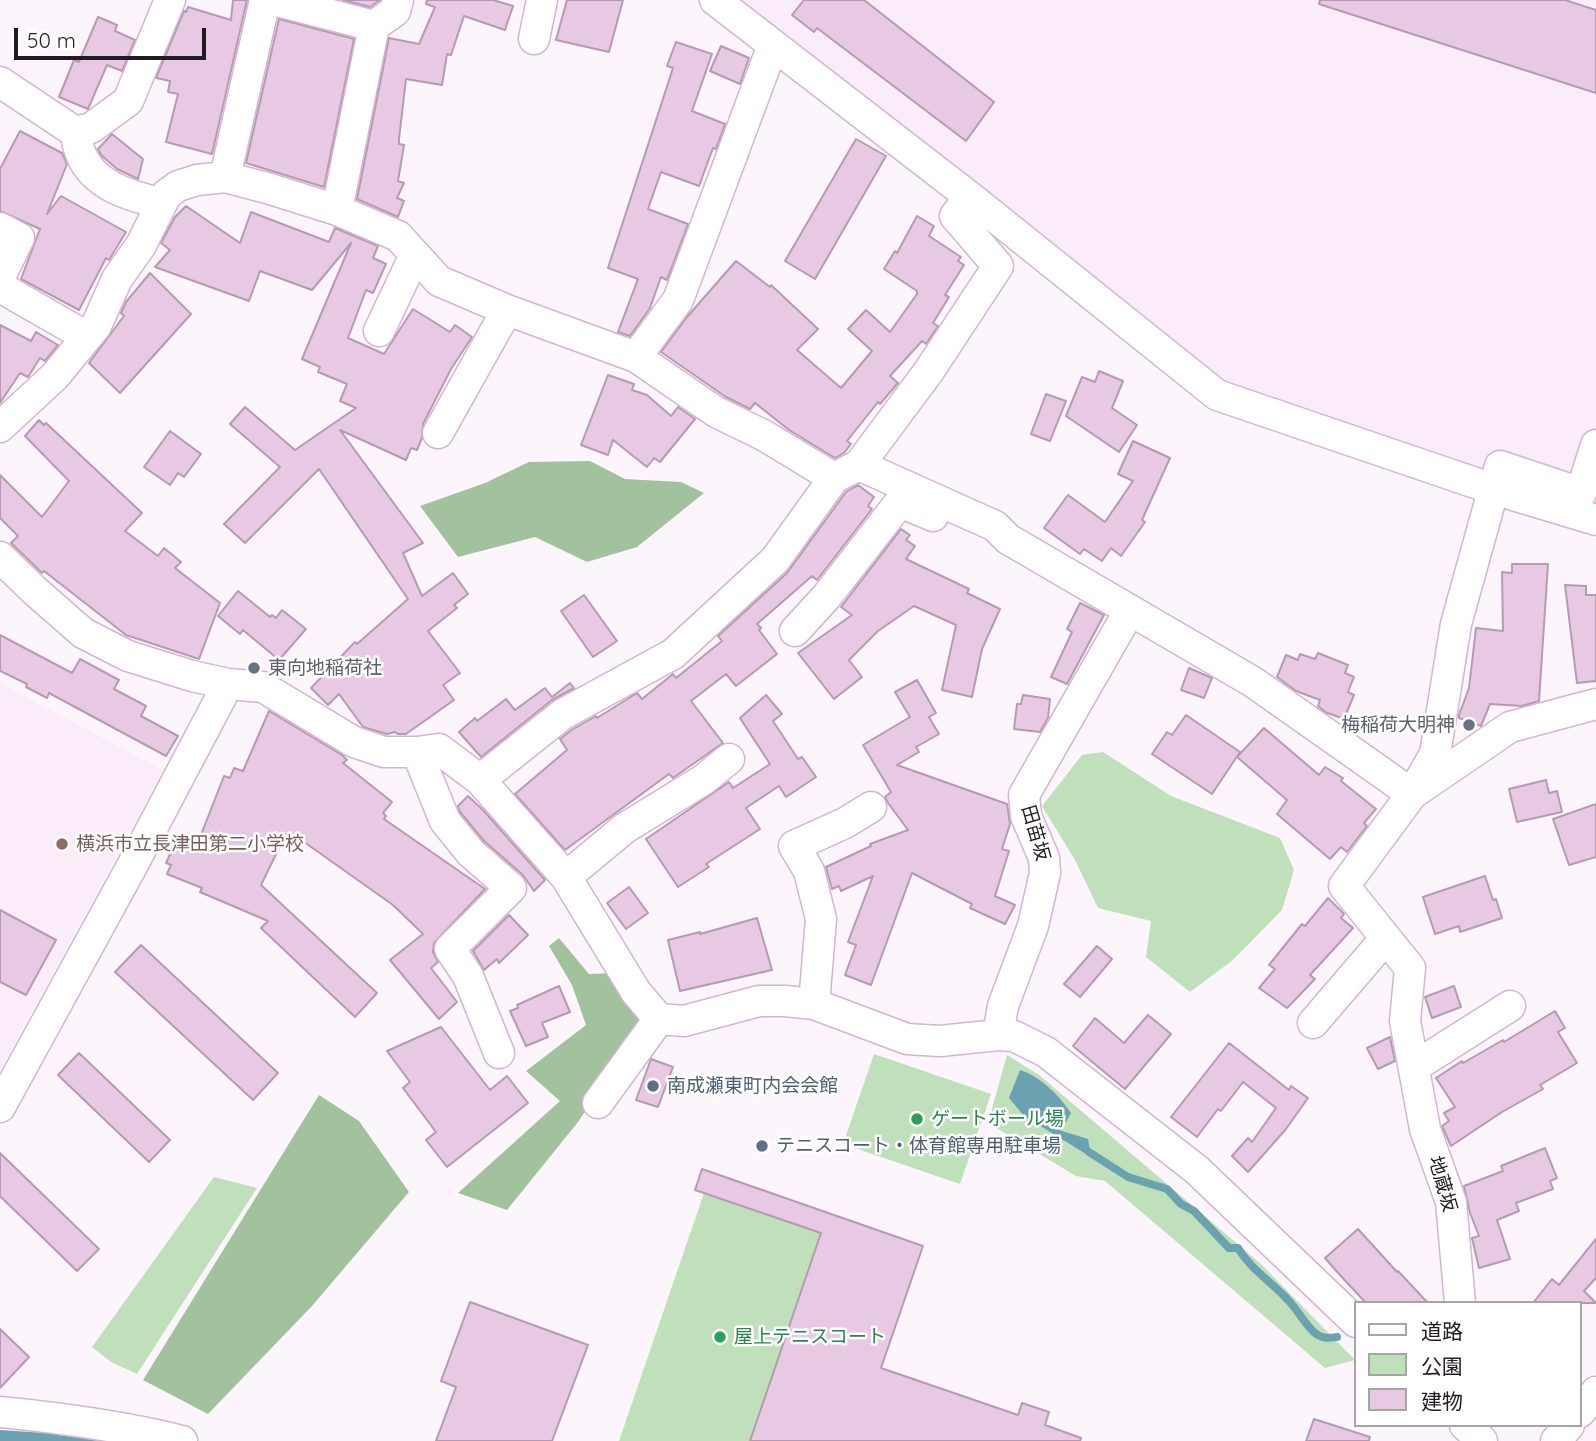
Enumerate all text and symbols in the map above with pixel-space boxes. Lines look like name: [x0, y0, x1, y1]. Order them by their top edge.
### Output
scale bar: [18, 14, 210, 58]
text: 50 m: [27, 27, 76, 53]
place label: 東向地稲荷社: [268, 657, 382, 679]
marker: 東向地稲荷社: [246, 660, 262, 676]
place label: 梅稲荷大明神: [1341, 714, 1455, 736]
marker: 梅稲荷大明神: [1461, 717, 1477, 733]
street label: 田苗坂: [1016, 802, 1054, 864]
place label: 横浜市立長津田第二小学校: [76, 833, 304, 855]
marker: 横浜市立長津田第二小学校: [54, 836, 70, 852]
place label: 南成瀬東町内会会館: [667, 1075, 838, 1097]
marker: 南成瀬東町内会会館: [645, 1078, 661, 1094]
place label: ゲートボール場: [931, 1108, 1064, 1130]
marker: ゲートボール場: [909, 1111, 925, 1127]
place label: テニスコート・体育館専用駐車場: [776, 1135, 1061, 1157]
marker: テニスコート・体育館専用駐車場: [754, 1138, 770, 1154]
street label: 地蔵坂: [1423, 1153, 1461, 1215]
legend: [1354, 1301, 1582, 1427]
text: 道路: [1421, 1318, 1463, 1344]
place label: 屋上テニスコート: [734, 1326, 886, 1348]
marker: 屋上テニスコート: [712, 1329, 728, 1345]
text: 公園: [1421, 1353, 1463, 1379]
text: 建物: [1421, 1388, 1463, 1414]

